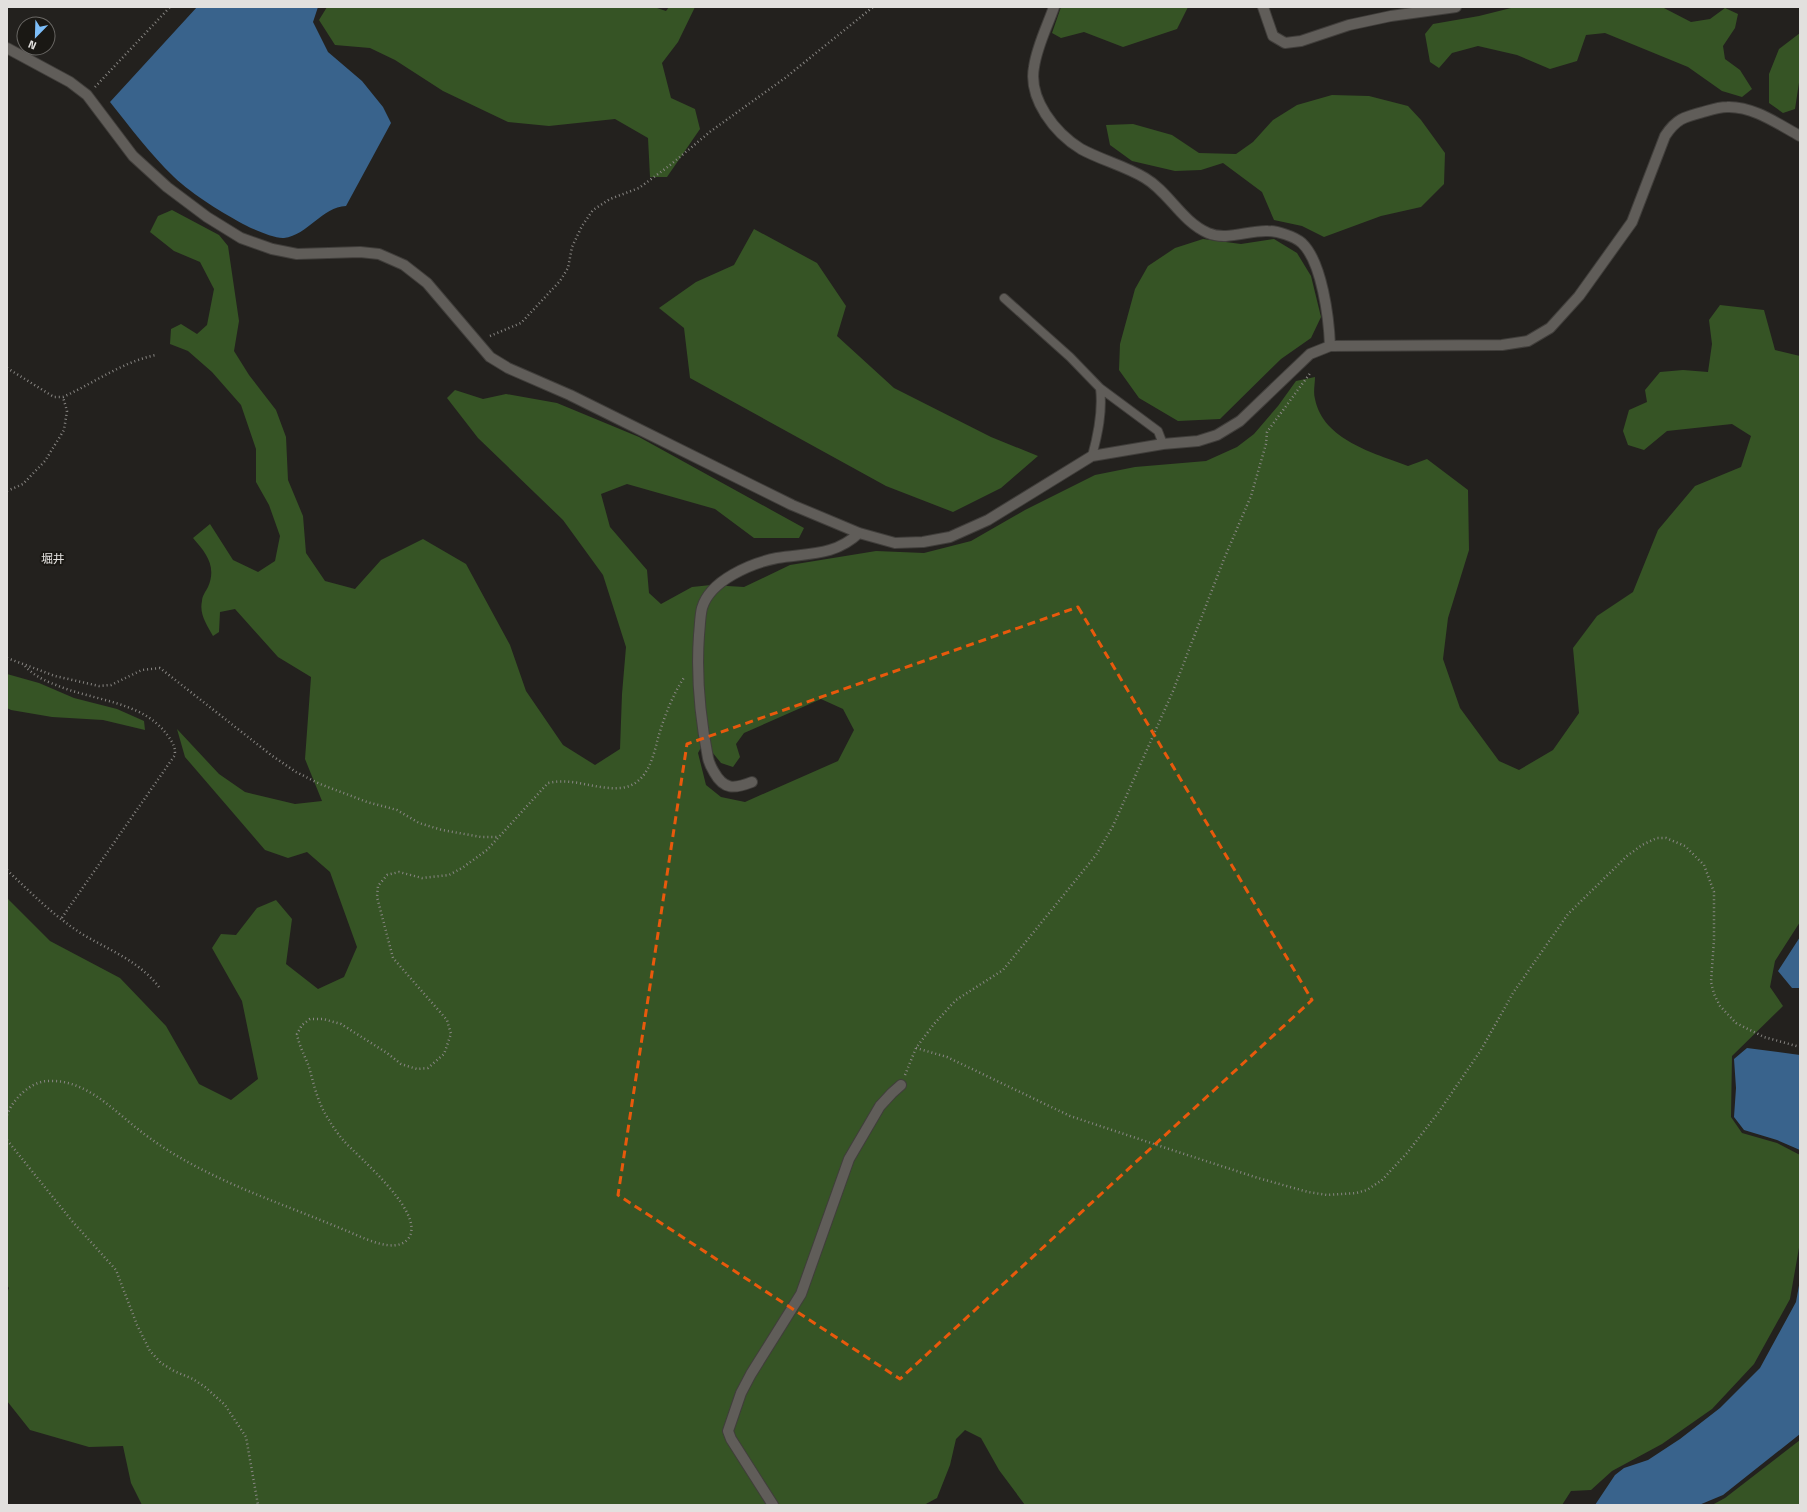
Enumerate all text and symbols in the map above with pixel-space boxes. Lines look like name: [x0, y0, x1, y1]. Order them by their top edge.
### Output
north arrow: [16, 16, 56, 56]
text: N: [25, 36, 39, 54]
district label: 堀井: [41, 549, 65, 568]

